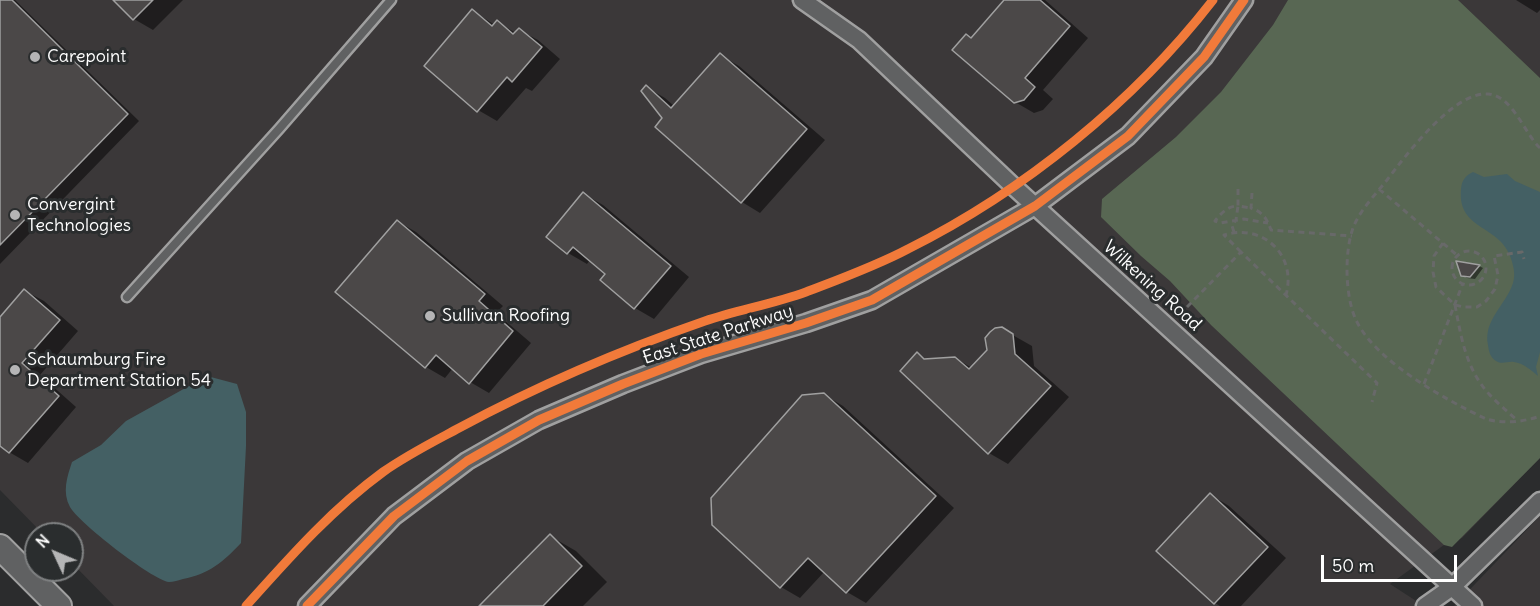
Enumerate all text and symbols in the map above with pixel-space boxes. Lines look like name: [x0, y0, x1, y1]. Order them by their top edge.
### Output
place label: Carepoint: [47, 46, 126, 68]
marker: Carepoint: [28, 50, 42, 64]
place label: Convergint Technologies: [27, 194, 131, 236]
marker: Convergint Technologies: [8, 208, 22, 222]
street label: Wilkening Road: [1098, 236, 1206, 336]
street label: East State Parkway: [640, 301, 796, 369]
place label: Sullivan Roofing: [442, 305, 570, 327]
marker: Sullivan Roofing: [423, 309, 437, 323]
place label: Schaumburg Fire Department Station 54: [27, 349, 211, 392]
marker: Schaumburg Fire Department Station 54: [8, 363, 22, 377]
north arrow: [24, 522, 84, 582]
text: N: [31, 530, 54, 552]
scale bar: [1324, 543, 1460, 581]
text: 50 m: [1332, 554, 1374, 577]

